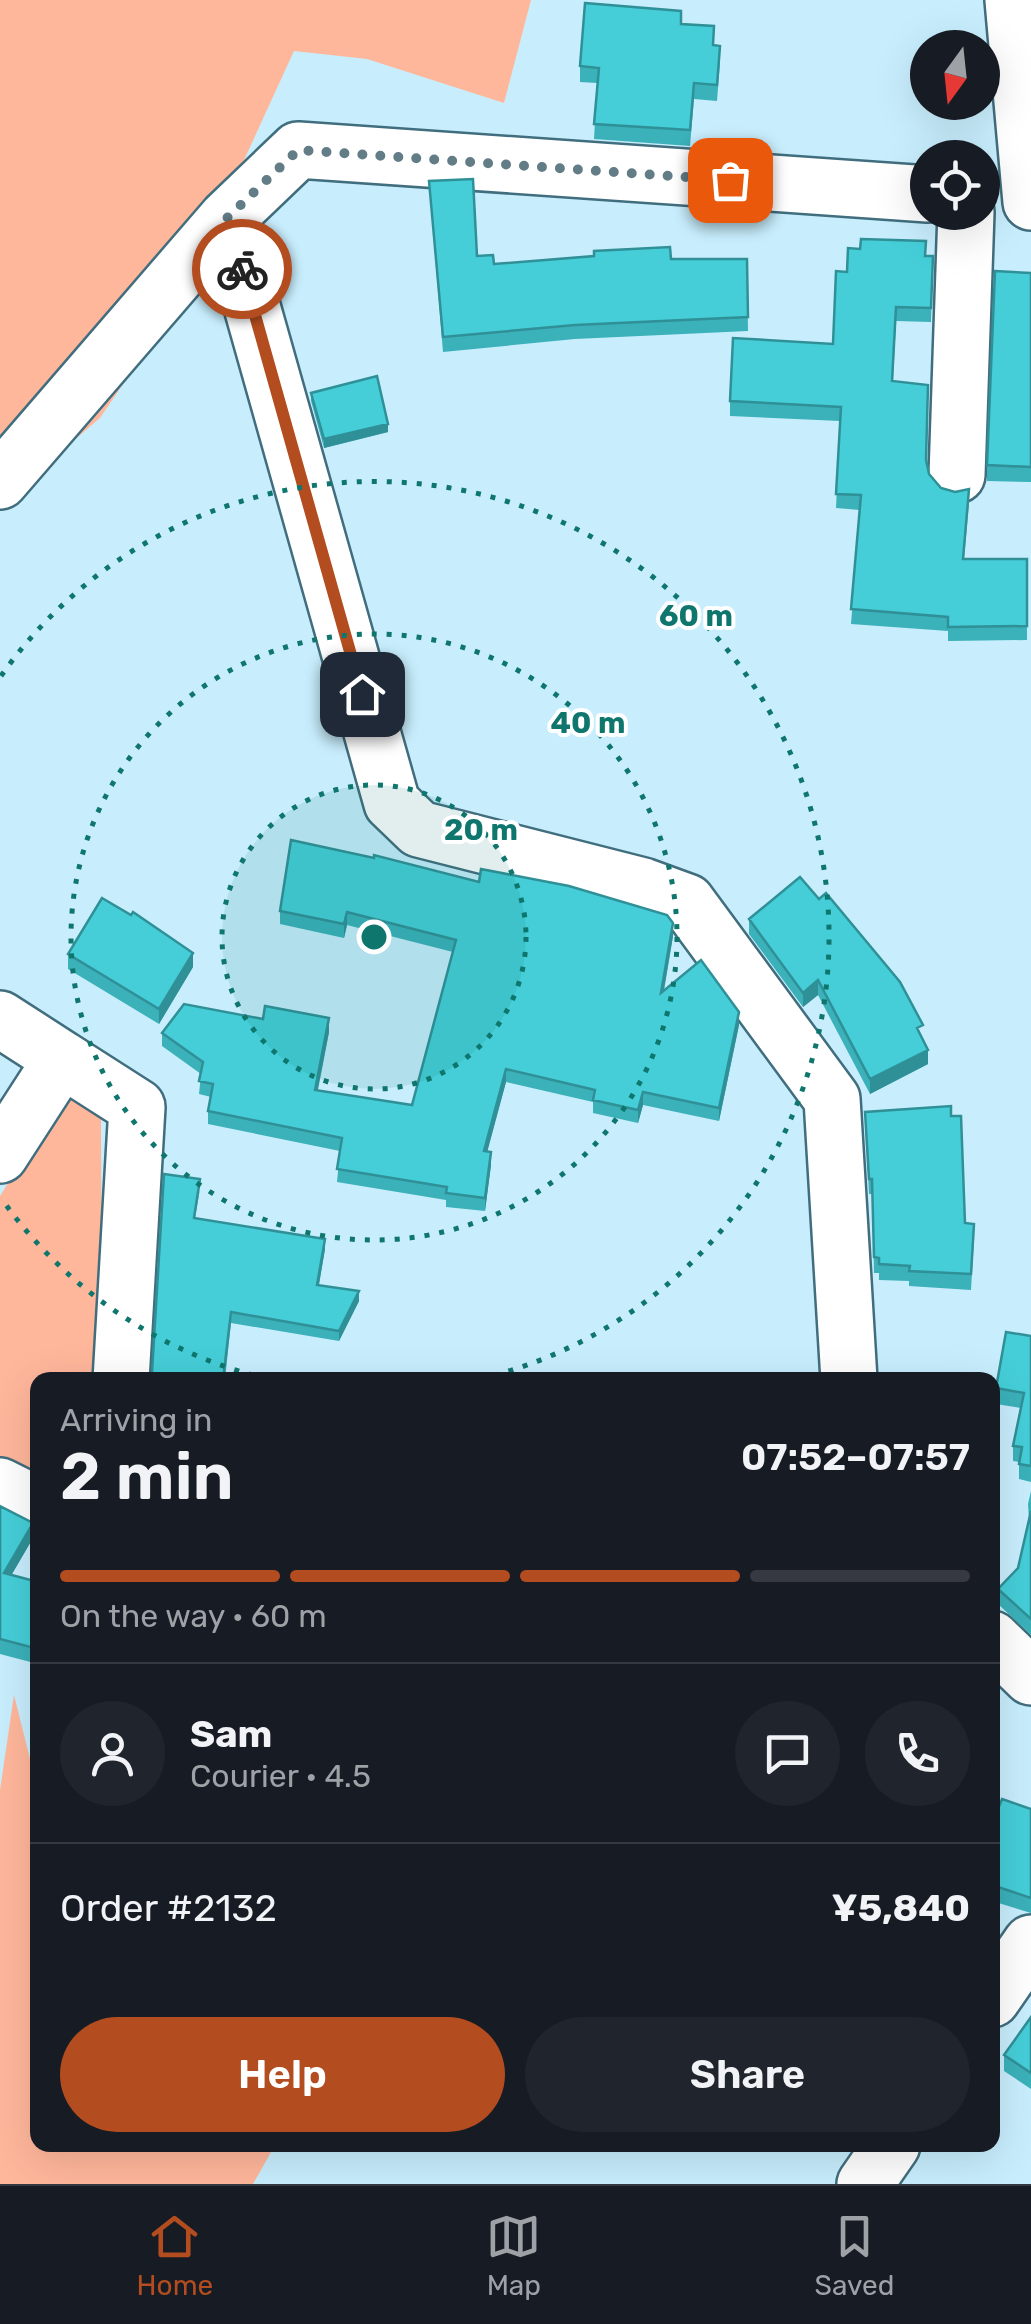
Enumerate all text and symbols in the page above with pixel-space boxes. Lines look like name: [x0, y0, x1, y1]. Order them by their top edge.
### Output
north arrow: [910, 30, 1000, 120]
map controls: [910, 30, 1000, 230]
pin: [688, 138, 773, 223]
button: locate: [910, 140, 1000, 230]
icon: bag: [703, 153, 758, 208]
courier: [192, 219, 292, 319]
icon: bike: [215, 242, 270, 297]
text: 60 m: [659, 598, 733, 634]
pin: [320, 652, 405, 737]
icon: home: [335, 667, 390, 722]
text: 40 m: [551, 705, 625, 741]
text: 20 m: [444, 812, 518, 848]
centre of rings: [356, 919, 392, 955]
text: Arriving in: [60, 1401, 212, 1439]
text: 07:52–07:57: [741, 1434, 970, 1480]
text: 2 min: [60, 1438, 234, 1515]
text: On the way · 60 m: [60, 1597, 327, 1635]
button: person: [60, 1701, 165, 1806]
button: chat: [735, 1701, 840, 1806]
button: phone: [865, 1701, 970, 1806]
text: Sam: [190, 1711, 272, 1757]
text: Courier · 4.5: [190, 1757, 371, 1795]
text: Order #2132: [60, 1885, 277, 1931]
text: ¥5,840: [832, 1885, 970, 1931]
button: Help: [60, 2017, 505, 2132]
button: Share: [525, 2017, 970, 2132]
tab: Home: [137, 2209, 213, 2302]
tab: Map: [486, 2209, 541, 2302]
tab: Saved: [814, 2209, 894, 2302]

